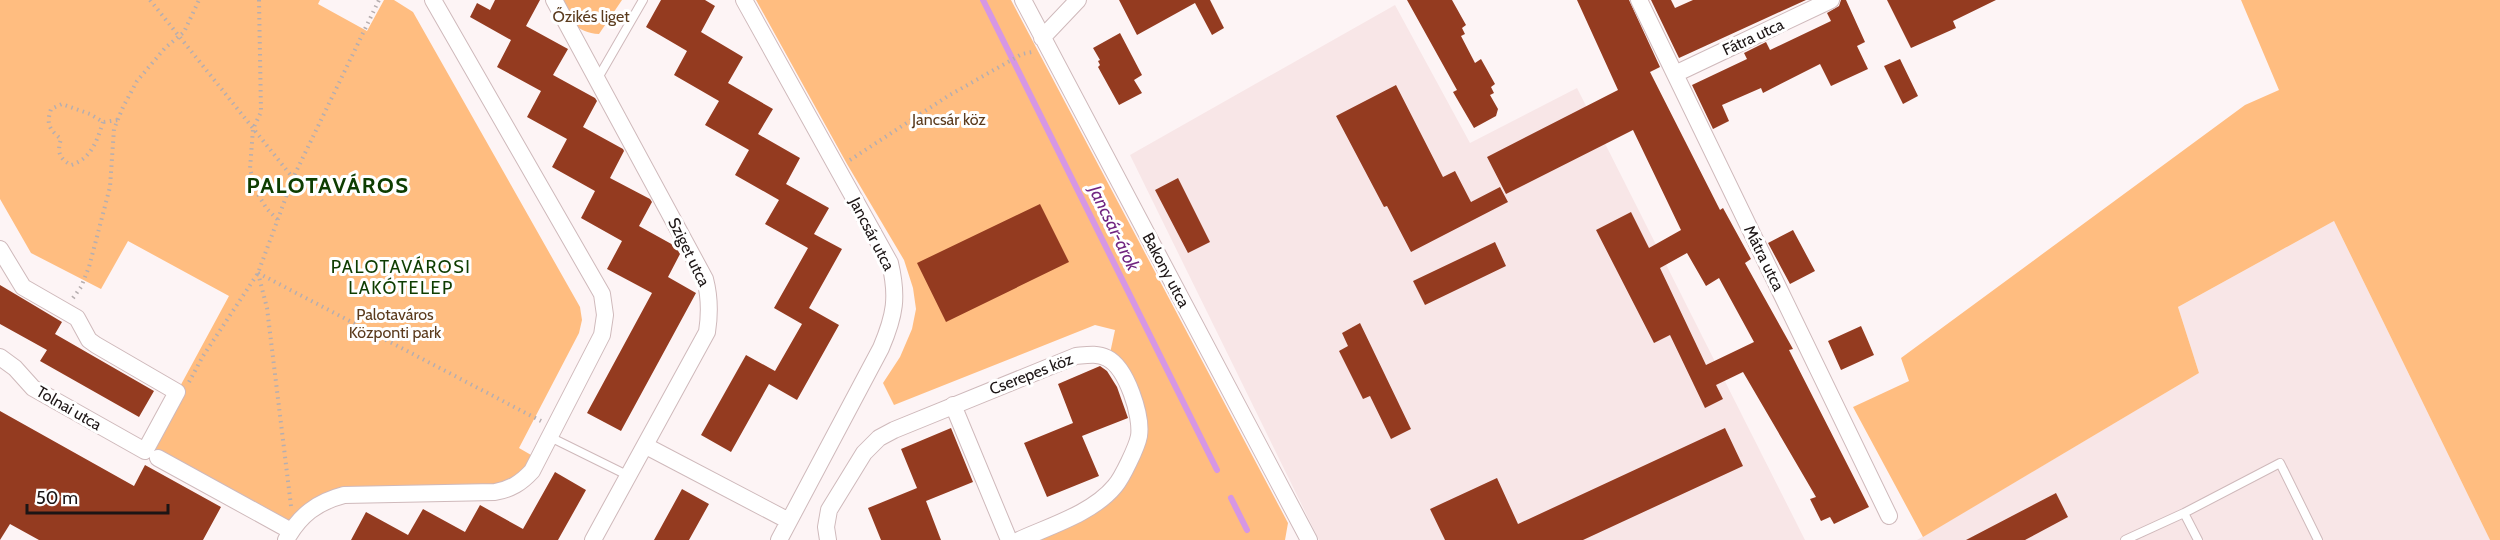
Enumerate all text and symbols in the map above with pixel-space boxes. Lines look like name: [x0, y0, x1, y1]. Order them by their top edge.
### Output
park label: Őzikés liget: [552, 7, 630, 26]
street label: Fátra utca: [1719, 14, 1787, 59]
park label: Jancsár köz: [911, 110, 986, 129]
district label: PALOTAVÁROS: [246, 172, 410, 199]
water label: Jancsár-árok: [1083, 180, 1145, 275]
street label: Jancsár utca: [845, 193, 899, 274]
street label: Sziget utca: [664, 215, 714, 290]
street label: Mátra utca: [1740, 222, 1788, 294]
street label: Bakony utca: [1138, 229, 1194, 311]
district label: PALOTAVÁROSI LAKÓTELEP: [331, 256, 471, 299]
park label: Palotaváros Központi park: [349, 305, 442, 342]
street label: Cserepes köz: [987, 349, 1076, 399]
street label: Tolnai utca: [33, 382, 105, 434]
scale bar: [27, 477, 168, 515]
text: 50 m: [36, 487, 78, 509]

